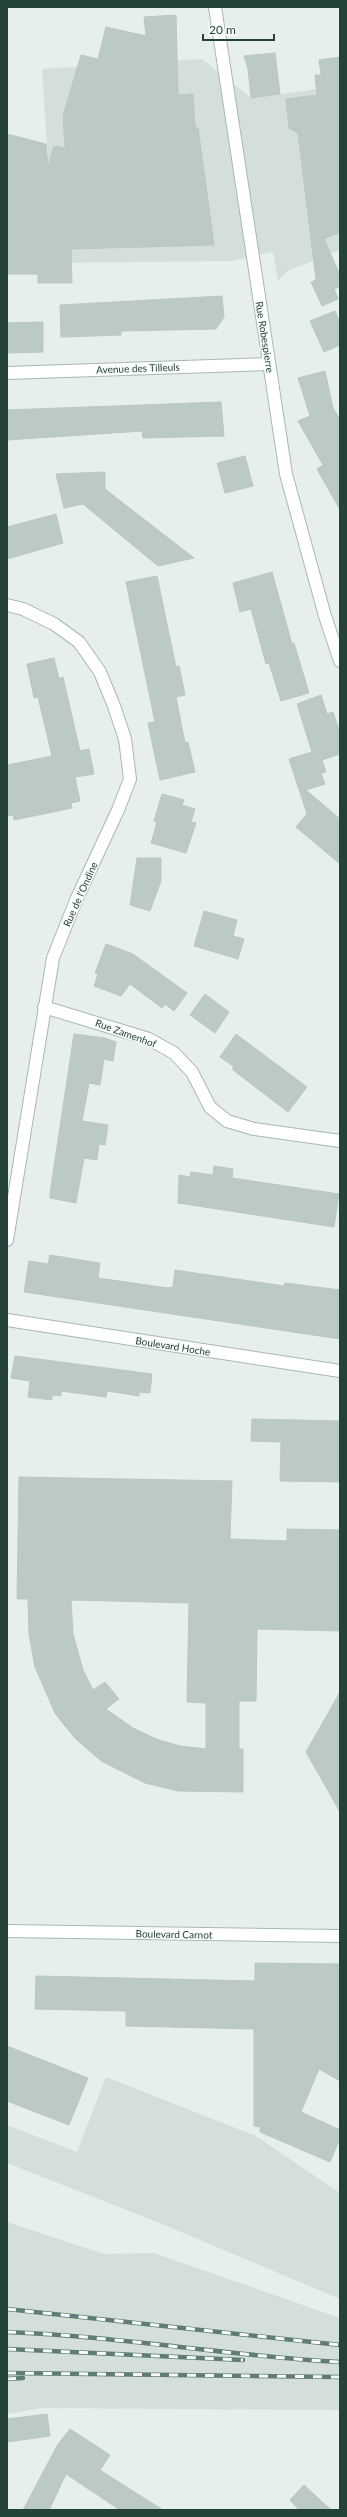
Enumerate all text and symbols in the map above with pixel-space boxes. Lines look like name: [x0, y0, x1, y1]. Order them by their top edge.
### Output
scale bar: [203, 16, 274, 42]
text: 20 m: [209, 22, 236, 37]
street label: Rue Robespierre: [253, 301, 277, 373]
street label: Avenue des Tilleuls: [96, 361, 180, 375]
street label: Rue de l'Ondine: [60, 860, 100, 928]
street label: Rue Zamenhof: [94, 1016, 159, 1050]
street label: Boulevard Hoche: [135, 1334, 211, 1358]
street label: Boulevard Carnot: [135, 1927, 213, 1941]

